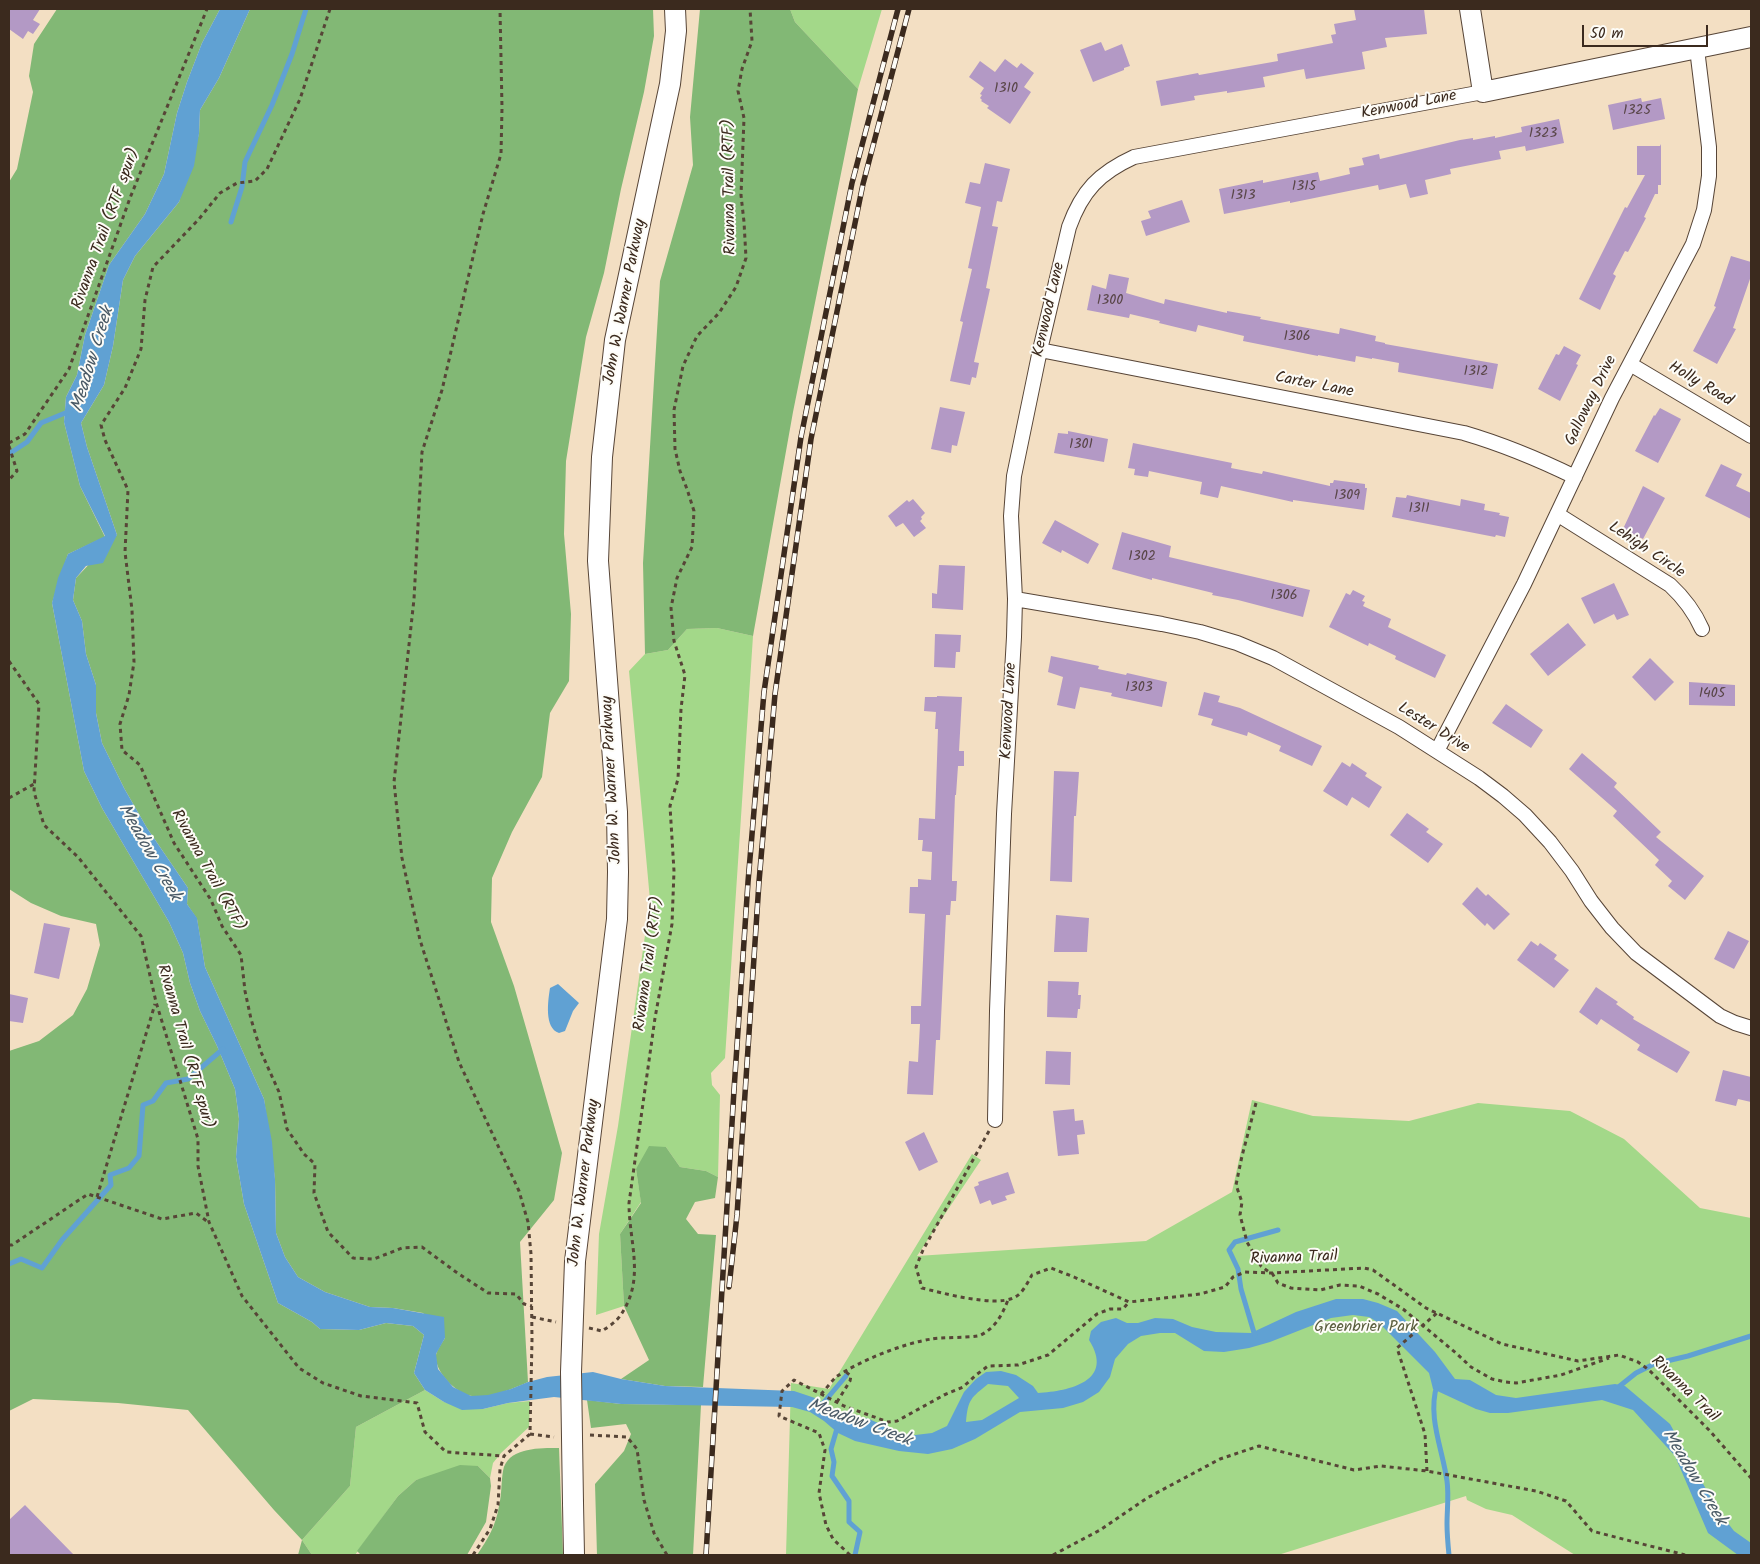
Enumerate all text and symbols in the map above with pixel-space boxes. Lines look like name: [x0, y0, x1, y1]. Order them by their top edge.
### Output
scale bar: [1585, 15, 1711, 47]
text: 50 m: [1590, 22, 1624, 46]
house number: 1310: [994, 82, 1018, 98]
street label: Kenwood Lane: [1360, 87, 1458, 125]
house number: 1325: [1623, 104, 1651, 120]
street label: Rivanna Trail (RTF): [720, 119, 742, 255]
house number: 1323: [1529, 127, 1557, 143]
street label: Rivanna Trail (RTF spur): [69, 146, 145, 312]
house number: 1315: [1292, 180, 1316, 196]
house number: 1313: [1231, 189, 1255, 205]
street label: John W. Warner Parkway: [601, 217, 651, 387]
street label: Kenwood Lane: [1030, 261, 1070, 359]
house number: 1300: [1097, 294, 1123, 310]
water label: Meadow Creek: [68, 305, 120, 415]
house number: 1306: [1283, 330, 1311, 346]
street label: Galloway Drive: [1562, 353, 1622, 449]
street label: Holly Road: [1664, 358, 1736, 412]
house number: 1312: [1464, 365, 1488, 381]
street label: Carter Lane: [1273, 369, 1355, 403]
house number: 1301: [1069, 438, 1093, 454]
house number: 1309: [1334, 489, 1360, 505]
house number: 1311: [1408, 502, 1430, 518]
street label: Lehigh Circle: [1604, 518, 1688, 584]
house number: 1302: [1128, 550, 1156, 566]
house number: 1306: [1270, 589, 1298, 605]
street label: Kenwood Lane: [998, 662, 1022, 760]
house number: 1303: [1125, 681, 1153, 697]
house number: 1405: [1699, 687, 1725, 703]
street label: John W. Warner Parkway: [599, 695, 627, 865]
street label: Lester Drive: [1393, 699, 1473, 759]
water label: Meadow Creek: [111, 801, 185, 905]
street label: Rivanna Trail (RTF): [166, 807, 248, 935]
street label: Rivanna Trail (RTF): [631, 895, 669, 1033]
street label: Rivanna Trail (RTF spur): [151, 963, 217, 1131]
street label: John W. Warner Parkway: [565, 1098, 605, 1268]
street label: Rivanna Trail: [1250, 1248, 1338, 1270]
park label: Greenbrier Park: [1314, 1318, 1418, 1338]
street label: Rivanna Trail: [1646, 1353, 1722, 1427]
water label: Meadow Creek: [804, 1395, 914, 1453]
water label: Meadow Creek: [1656, 1426, 1730, 1530]

